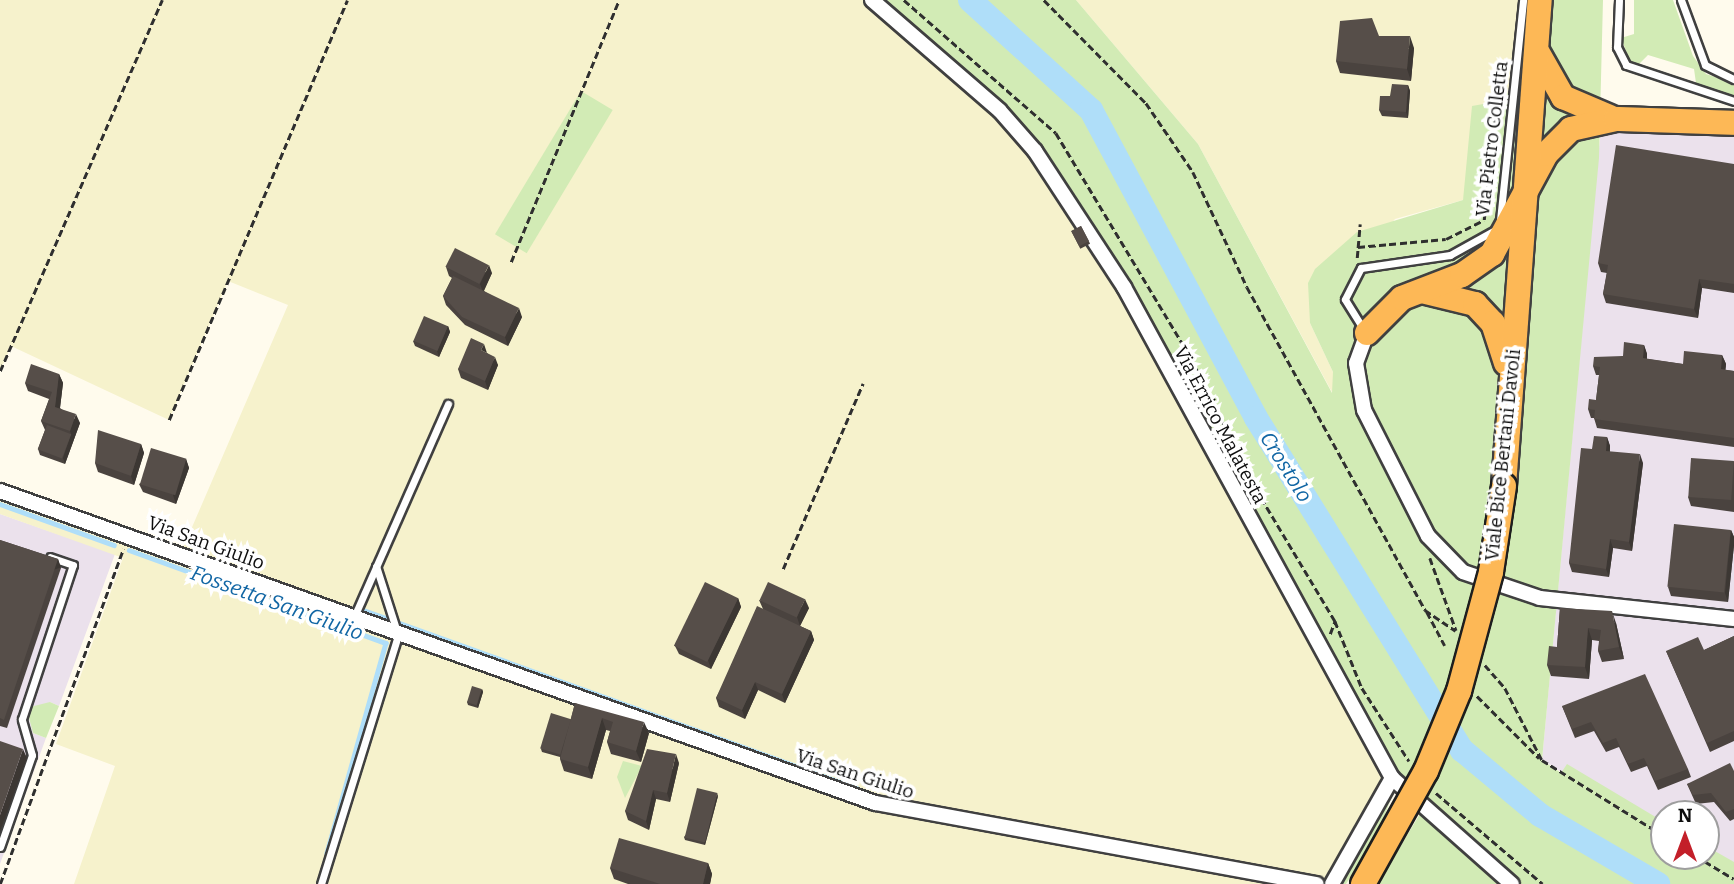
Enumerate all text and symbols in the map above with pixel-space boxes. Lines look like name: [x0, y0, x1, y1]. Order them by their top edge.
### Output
street label: Via Pietro Colletta: [1471, 60, 1513, 218]
street label: Via Errico Malatesta: [1169, 342, 1271, 508]
street label: Viale Bice Bertani Davoli: [1481, 348, 1525, 562]
water label: Crostolo: [1255, 427, 1317, 507]
street label: Via San Giulio: [144, 511, 268, 575]
water label: Fossetta San Giulio: [187, 560, 367, 646]
street label: Via San Giulio: [793, 744, 917, 804]
north arrow: [1650, 800, 1720, 870]
text: N: [1678, 804, 1692, 827]

